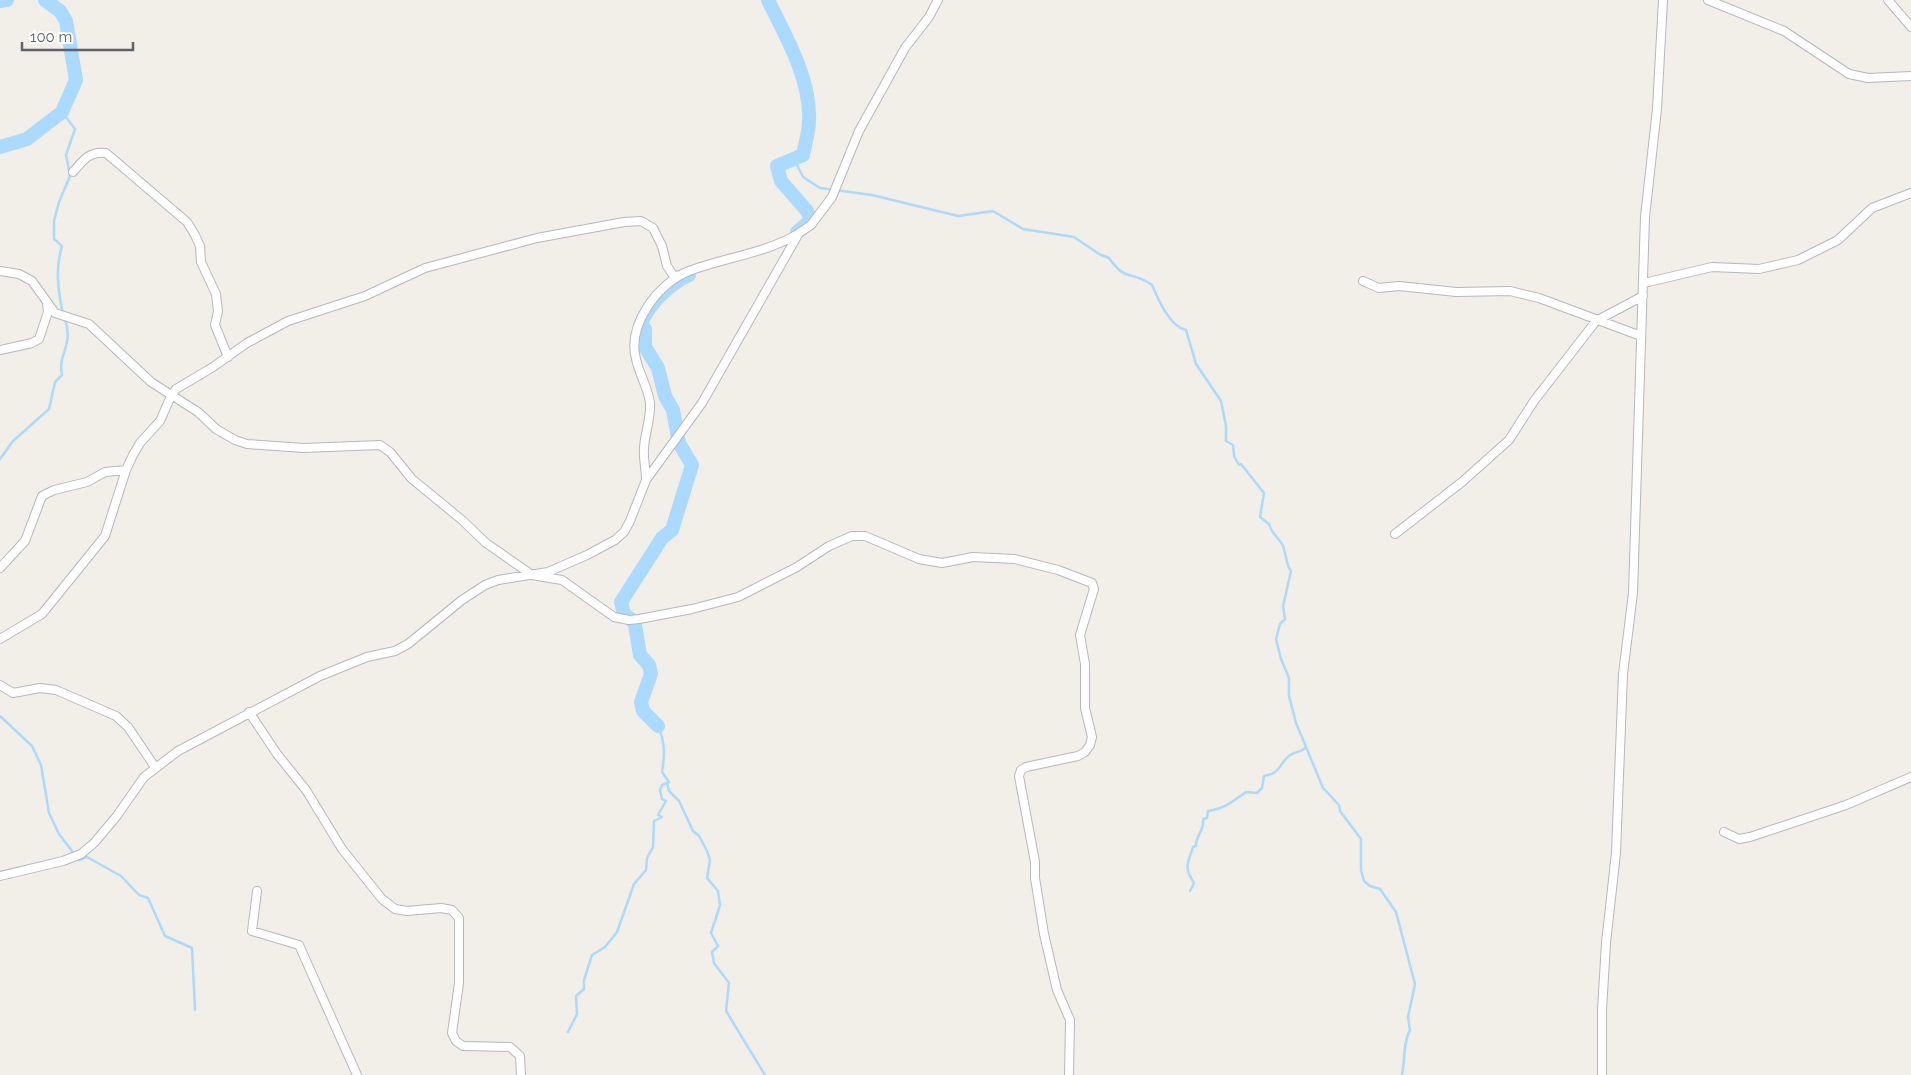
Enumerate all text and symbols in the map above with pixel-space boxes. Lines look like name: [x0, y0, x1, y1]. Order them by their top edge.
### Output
scale bar: [22, 20, 134, 52]
text: 100 m: [30, 28, 72, 46]

